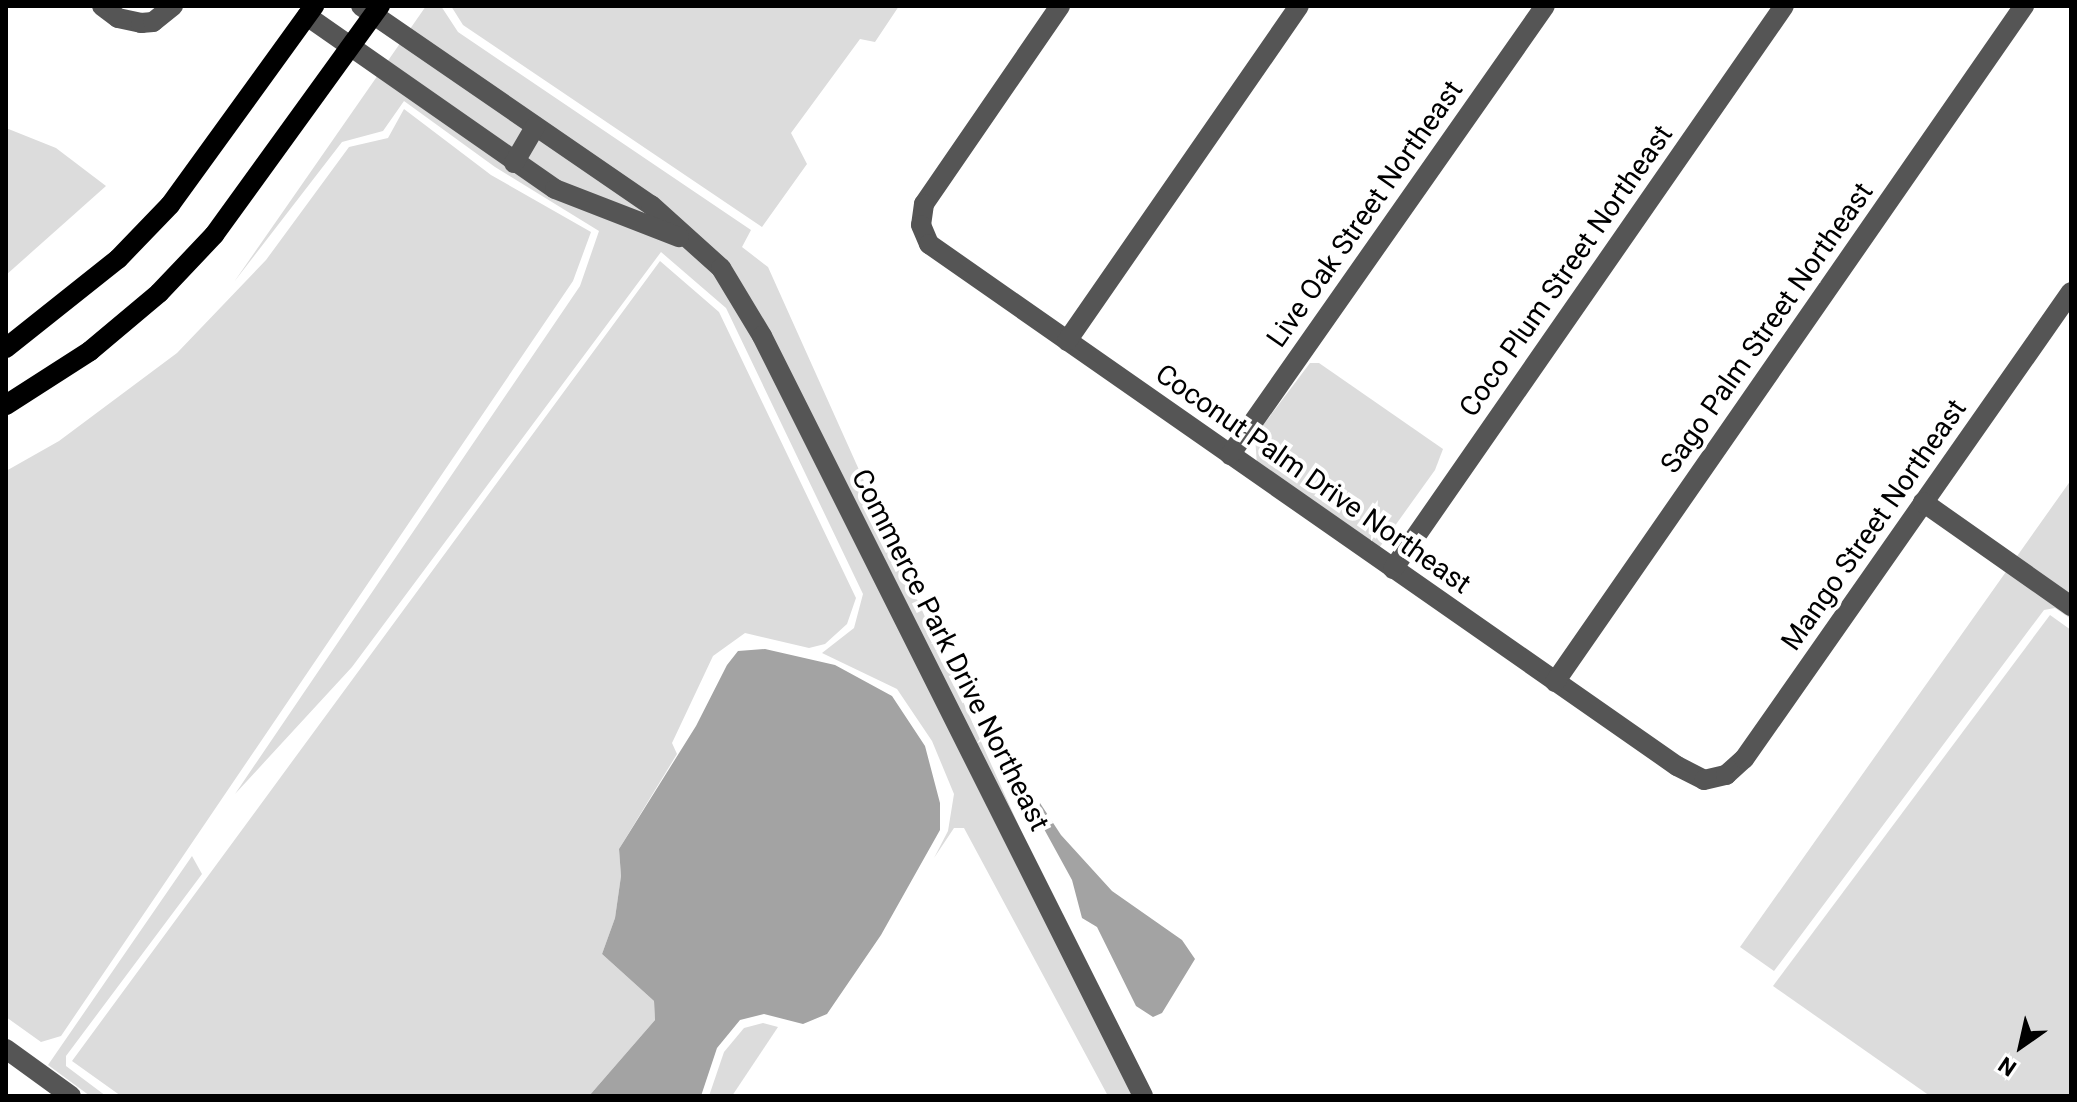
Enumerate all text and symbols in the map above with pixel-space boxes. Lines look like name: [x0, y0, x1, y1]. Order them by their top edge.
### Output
street label: Live Oak Street Northeast: [1260, 74, 1470, 354]
street label: Coco Plum Street Northeast: [1452, 119, 1680, 423]
street label: Sago Palm Street Northeast: [1654, 176, 1880, 480]
street label: Coconut Palm Drive Northeast: [1149, 357, 1477, 601]
street label: Mango Street Northeast: [1774, 393, 1974, 657]
street label: Commerce Park Drive Northeast: [844, 464, 1056, 836]
north arrow: [1981, 1006, 2061, 1086]
text: N: [1994, 1052, 2021, 1081]

